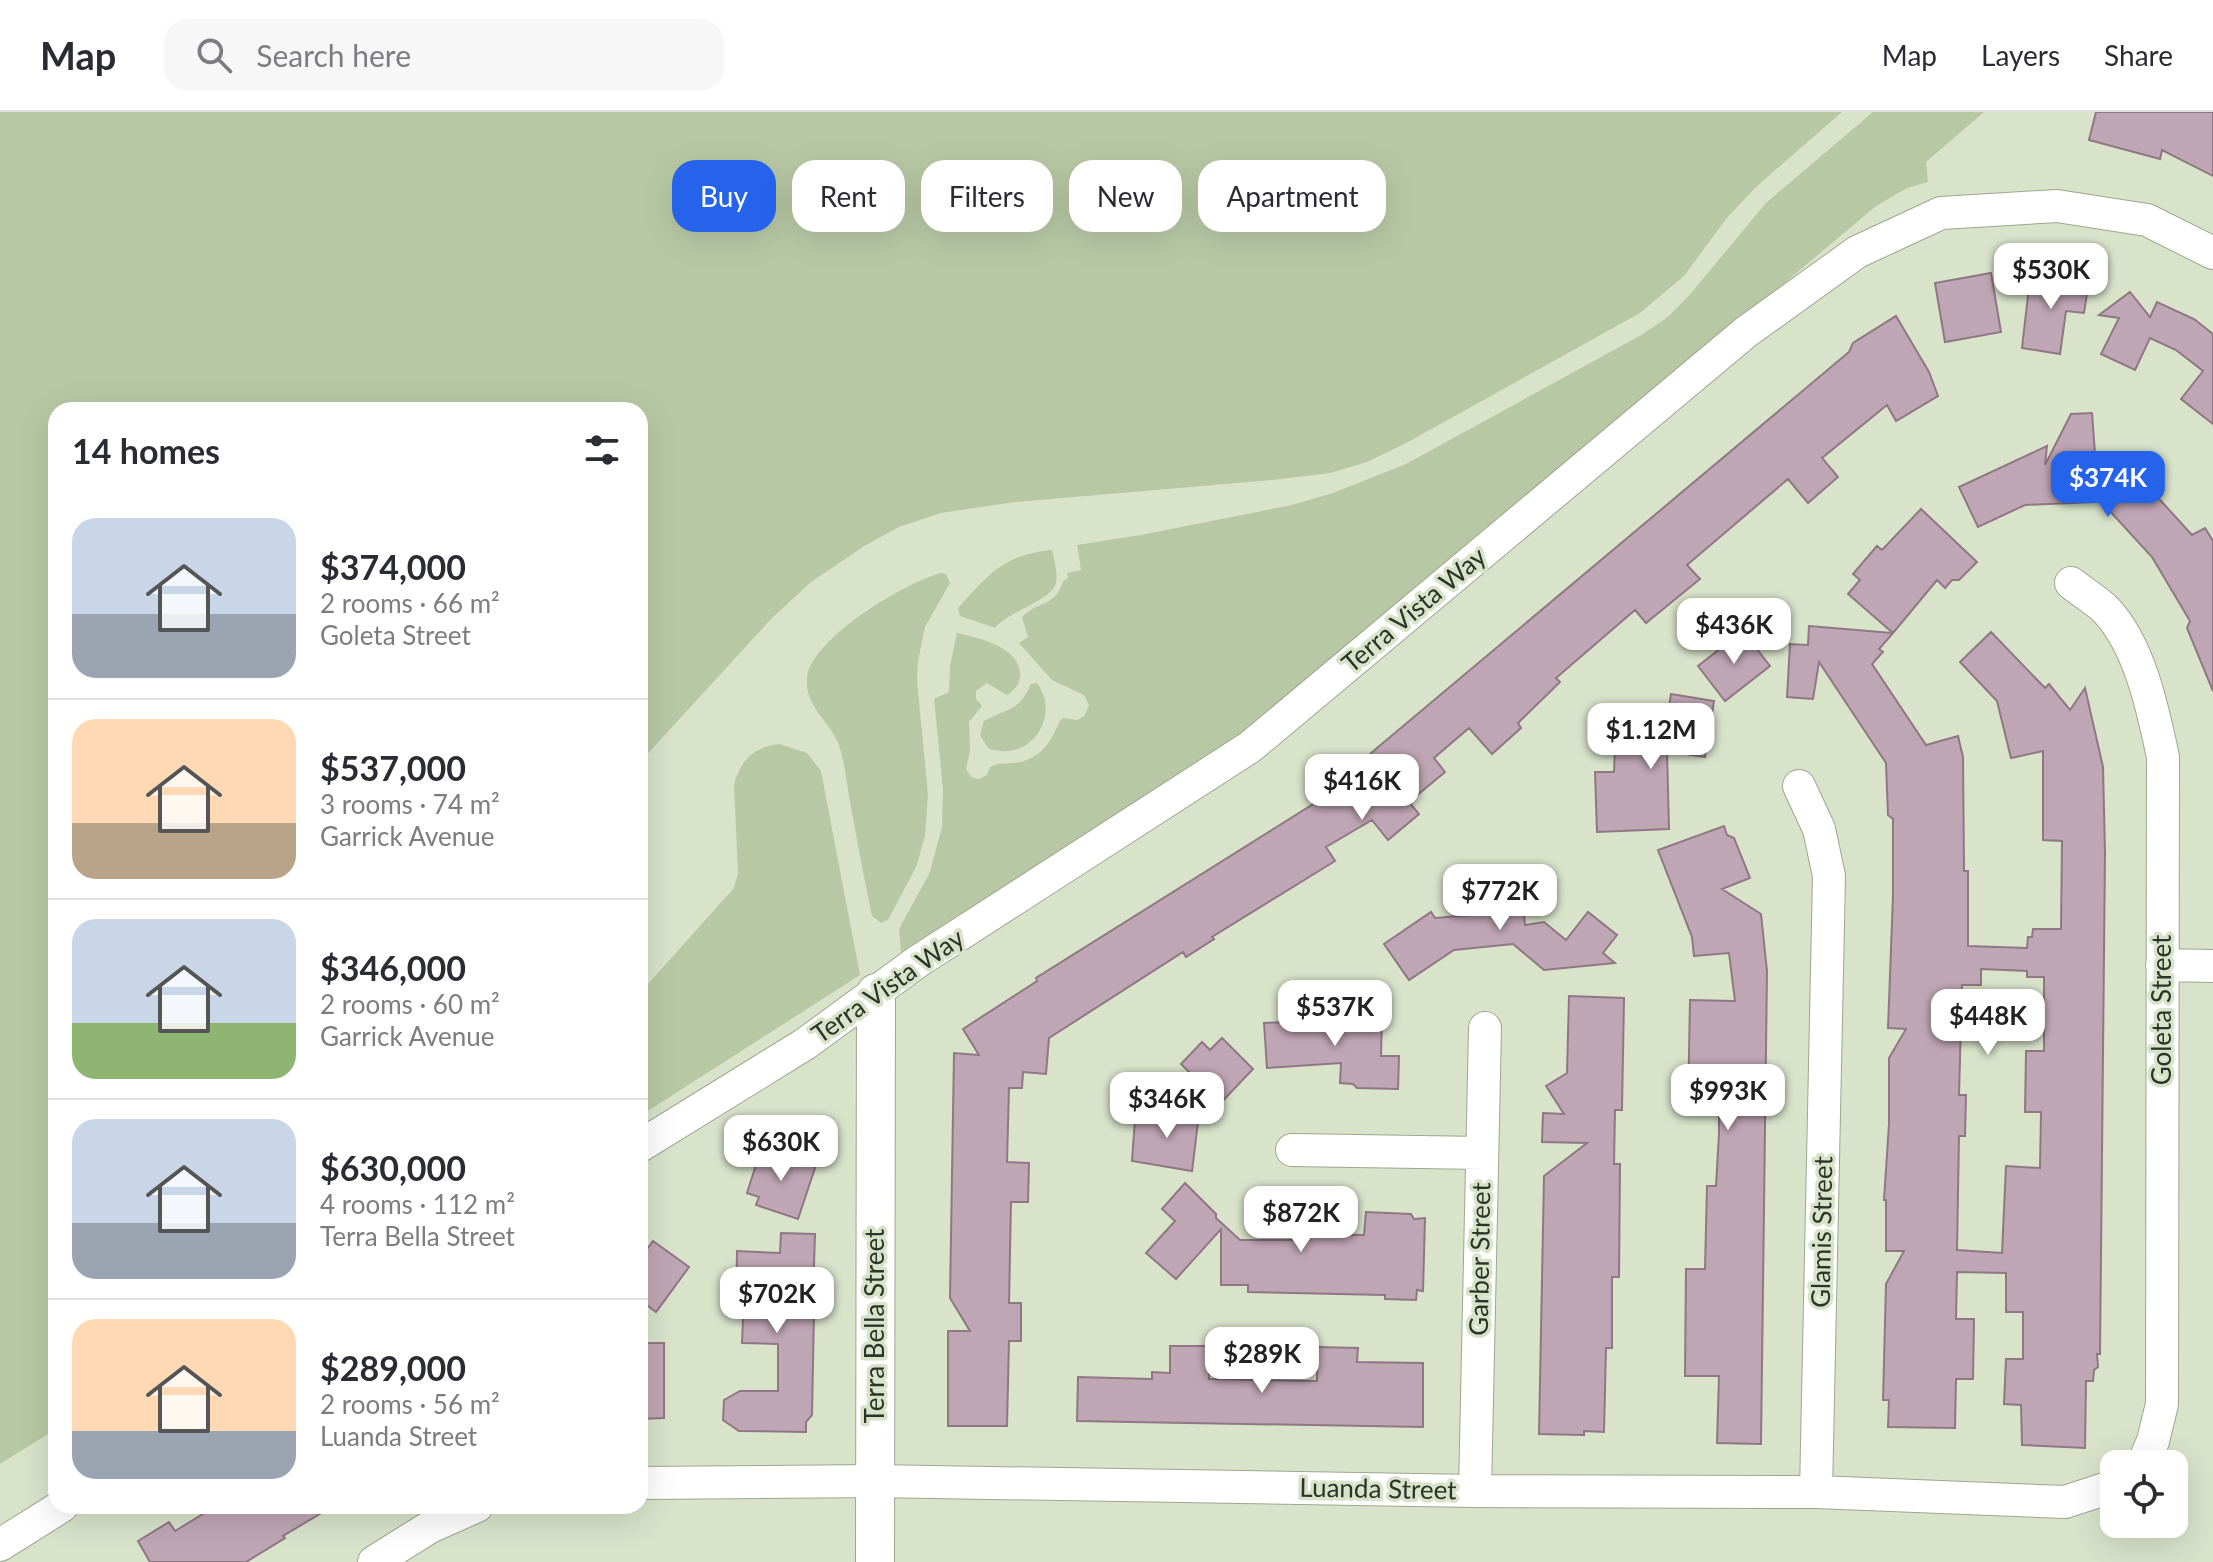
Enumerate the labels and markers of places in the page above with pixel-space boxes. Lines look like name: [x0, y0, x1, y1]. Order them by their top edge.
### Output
pin: $530K: [1995, 243, 2107, 311]
pin: $374K: [2052, 451, 2164, 519]
pin: $436K: [1678, 598, 1790, 666]
pin: $1.12M: [1586, 703, 1716, 771]
pin: $416K: [1306, 754, 1418, 822]
pin: $772K: [1444, 864, 1556, 932]
pin: $537K: [1279, 980, 1391, 1048]
pin: $448K: [1932, 989, 2044, 1057]
pin: $993K: [1672, 1064, 1784, 1132]
pin: $346K: [1111, 1072, 1223, 1140]
pin: $630K: [725, 1115, 837, 1183]
pin: $872K: [1245, 1186, 1357, 1254]
pin: $702K: [721, 1267, 833, 1335]
pin: $289K: [1206, 1327, 1318, 1395]

